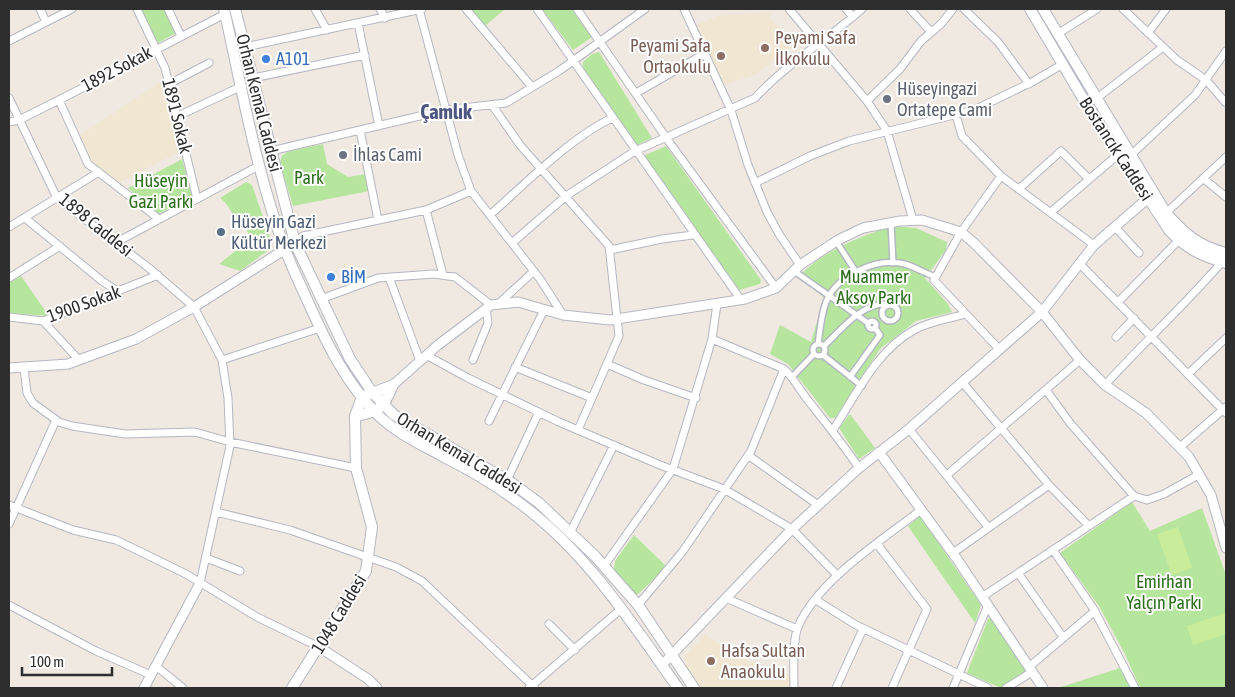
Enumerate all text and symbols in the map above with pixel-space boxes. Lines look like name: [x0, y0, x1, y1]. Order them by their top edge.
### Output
place label: Peyami Safa İlkokulu: [775, 27, 856, 69]
street label: Orhan Kemal Caddesi: [232, 32, 287, 174]
place label: Peyami Safa Ortaokulu: [630, 35, 711, 77]
street label: 1892 Sokak: [78, 41, 156, 96]
marker: Peyami Safa İlkokulu: [759, 42, 771, 54]
place label: A101: [276, 48, 310, 69]
marker: Peyami Safa Ortaokulu: [715, 50, 727, 62]
marker: A101: [260, 53, 272, 65]
street label: 1891 Sokak: [158, 76, 197, 156]
place label: Hüseyingazi Ortatepe Cami: [897, 78, 992, 120]
marker: Hüseyingazi Ortatepe Cami: [881, 93, 893, 105]
street label: Bostancık Caddesi: [1075, 93, 1158, 204]
district label: Çamlık: [420, 100, 472, 123]
place label: İhlas Cami: [353, 144, 422, 165]
marker: İhlas Cami: [337, 149, 349, 161]
park label: Park: [294, 167, 324, 188]
park label: Hüseyin Gazi Parkı: [129, 170, 193, 212]
street label: 1898 Caddesi: [55, 189, 137, 261]
place label: Hüseyin Gazi Kültür Merkezi: [231, 211, 327, 253]
marker: Hüseyin Gazi Kültür Merkezi: [215, 226, 227, 238]
place label: BİM: [341, 266, 366, 287]
park label: Muammer Aksoy Parkı: [837, 266, 911, 308]
marker: BİM: [325, 271, 337, 283]
street label: 1900 Sokak: [44, 281, 123, 326]
street label: Orhan Kemal Caddesi: [393, 407, 525, 498]
street label: 1048 Caddesi: [307, 570, 370, 657]
park label: Emirhan Yalçın Parkı: [1126, 571, 1202, 613]
place label: Hafsa Sultan Anaokulu: [721, 640, 805, 682]
scale bar: [22, 644, 112, 676]
text: 100 m: [30, 653, 64, 670]
marker: Hafsa Sultan Anaokulu: [705, 655, 717, 667]

